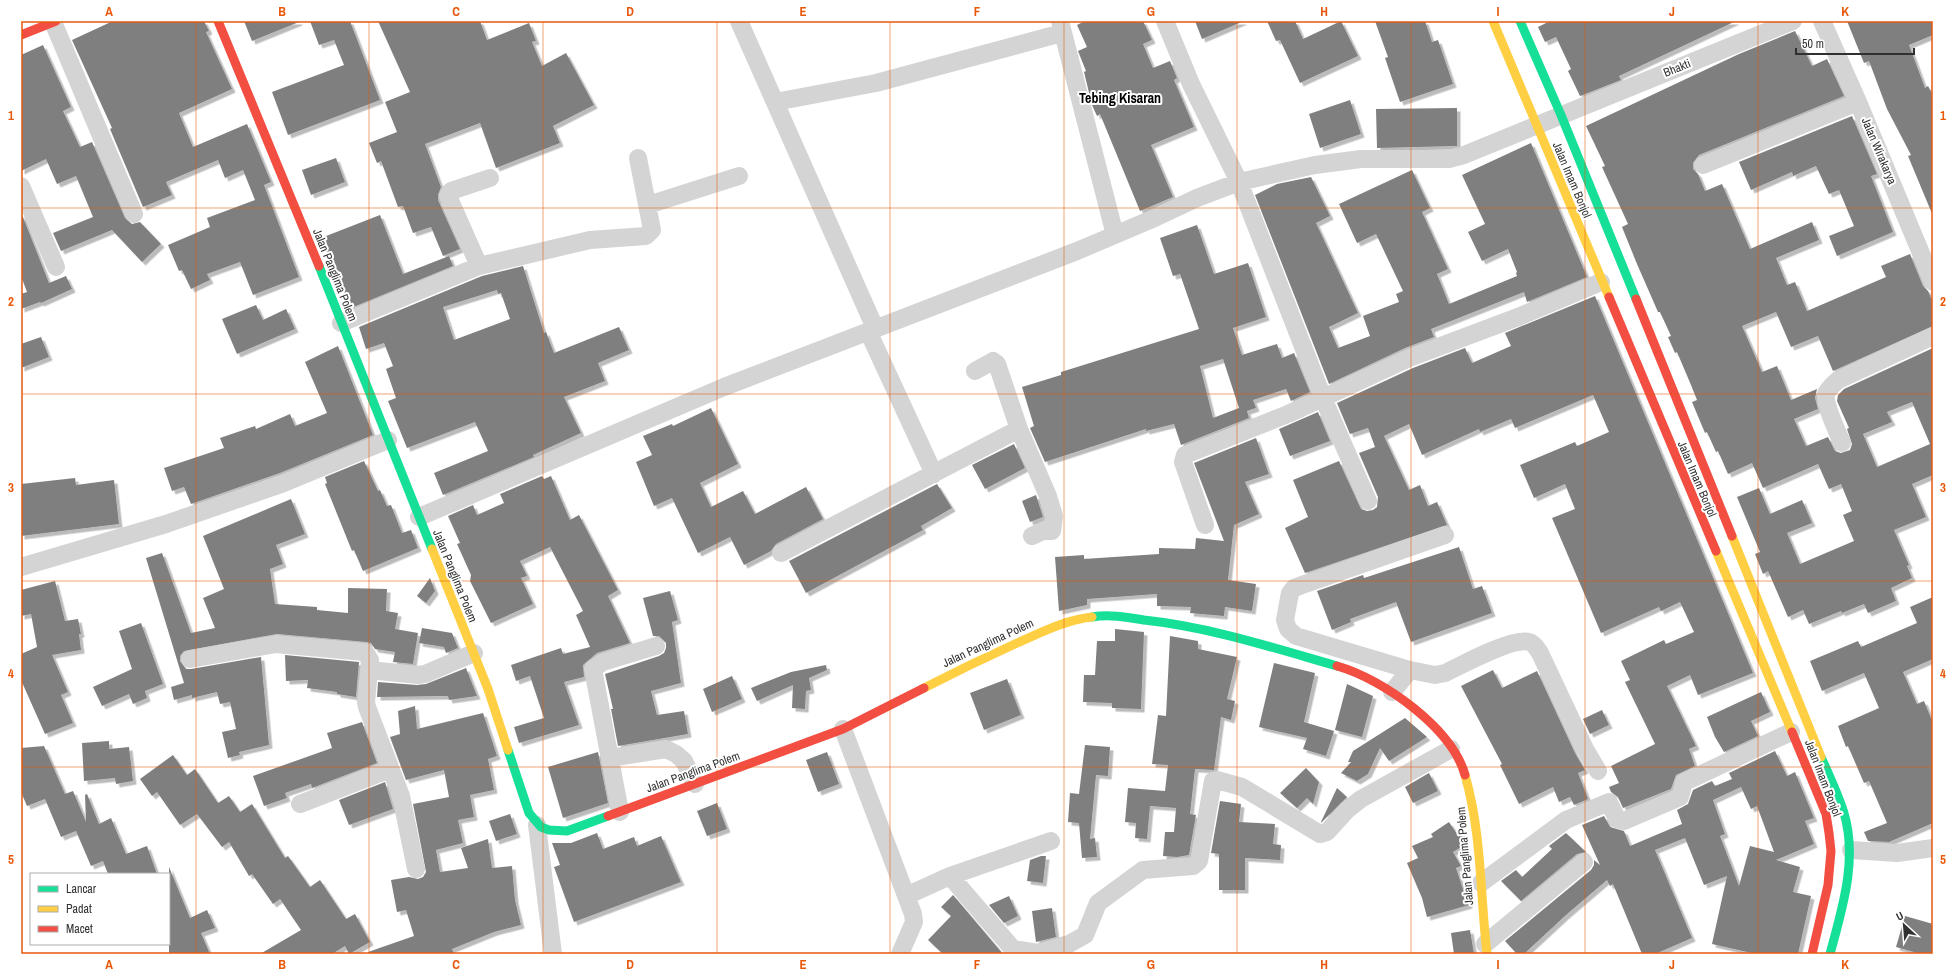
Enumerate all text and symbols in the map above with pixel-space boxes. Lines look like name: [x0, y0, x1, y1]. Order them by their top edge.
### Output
text: A: [105, 3, 113, 20]
text: B: [278, 3, 286, 20]
text: C: [452, 3, 460, 20]
text: D: [626, 3, 634, 20]
text: E: [799, 3, 807, 20]
text: F: [974, 3, 981, 20]
text: G: [1147, 3, 1155, 20]
text: H: [1320, 3, 1328, 20]
text: I: [1497, 3, 1500, 20]
text: J: [1669, 3, 1675, 20]
text: K: [1841, 3, 1849, 20]
scale bar: [1796, 30, 1914, 56]
text: 50 m: [1802, 36, 1824, 52]
street label: Bhakti: [1661, 55, 1693, 81]
district label: Tebing Kisaran: [1079, 89, 1161, 107]
text: 1: [8, 107, 14, 124]
text: 1: [1940, 107, 1946, 124]
street label: Jalan Wirakarya: [1858, 115, 1900, 187]
street label: Jalan Imam Bonjol: [1549, 140, 1595, 220]
street label: Jalan Panglima Polem: [309, 226, 361, 324]
text: 2: [8, 293, 14, 310]
text: 2: [1940, 293, 1946, 310]
street label: Jalan Imam Bonjol: [1674, 439, 1720, 519]
text: 3: [8, 479, 14, 496]
text: 3: [1940, 479, 1946, 496]
street label: Jalan Panglima Polem: [429, 527, 481, 625]
street label: Jalan Panglima Polem: [940, 615, 1036, 671]
text: 4: [8, 665, 14, 682]
text: 4: [1940, 665, 1946, 682]
street label: Jalan Imam Bonjol: [1801, 737, 1845, 819]
street label: Jalan Panglima Polem: [644, 748, 742, 796]
street label: Jalan Panglima Polem: [1453, 806, 1477, 906]
text: 5: [8, 851, 14, 868]
text: 5: [1940, 851, 1946, 868]
legend: [30, 873, 170, 945]
text: Lancar: [66, 881, 97, 897]
text: Padat: [66, 901, 92, 917]
north arrow: [1884, 905, 1924, 945]
text: U: [1894, 908, 1906, 924]
text: Macet: [66, 921, 93, 937]
text: A: [105, 956, 113, 973]
text: B: [278, 956, 286, 973]
text: C: [452, 956, 460, 973]
text: D: [626, 956, 634, 973]
text: E: [799, 956, 807, 973]
text: F: [974, 956, 981, 973]
text: G: [1147, 956, 1155, 973]
text: H: [1320, 956, 1328, 973]
text: I: [1497, 956, 1500, 973]
text: J: [1669, 956, 1675, 973]
text: K: [1841, 956, 1849, 973]

